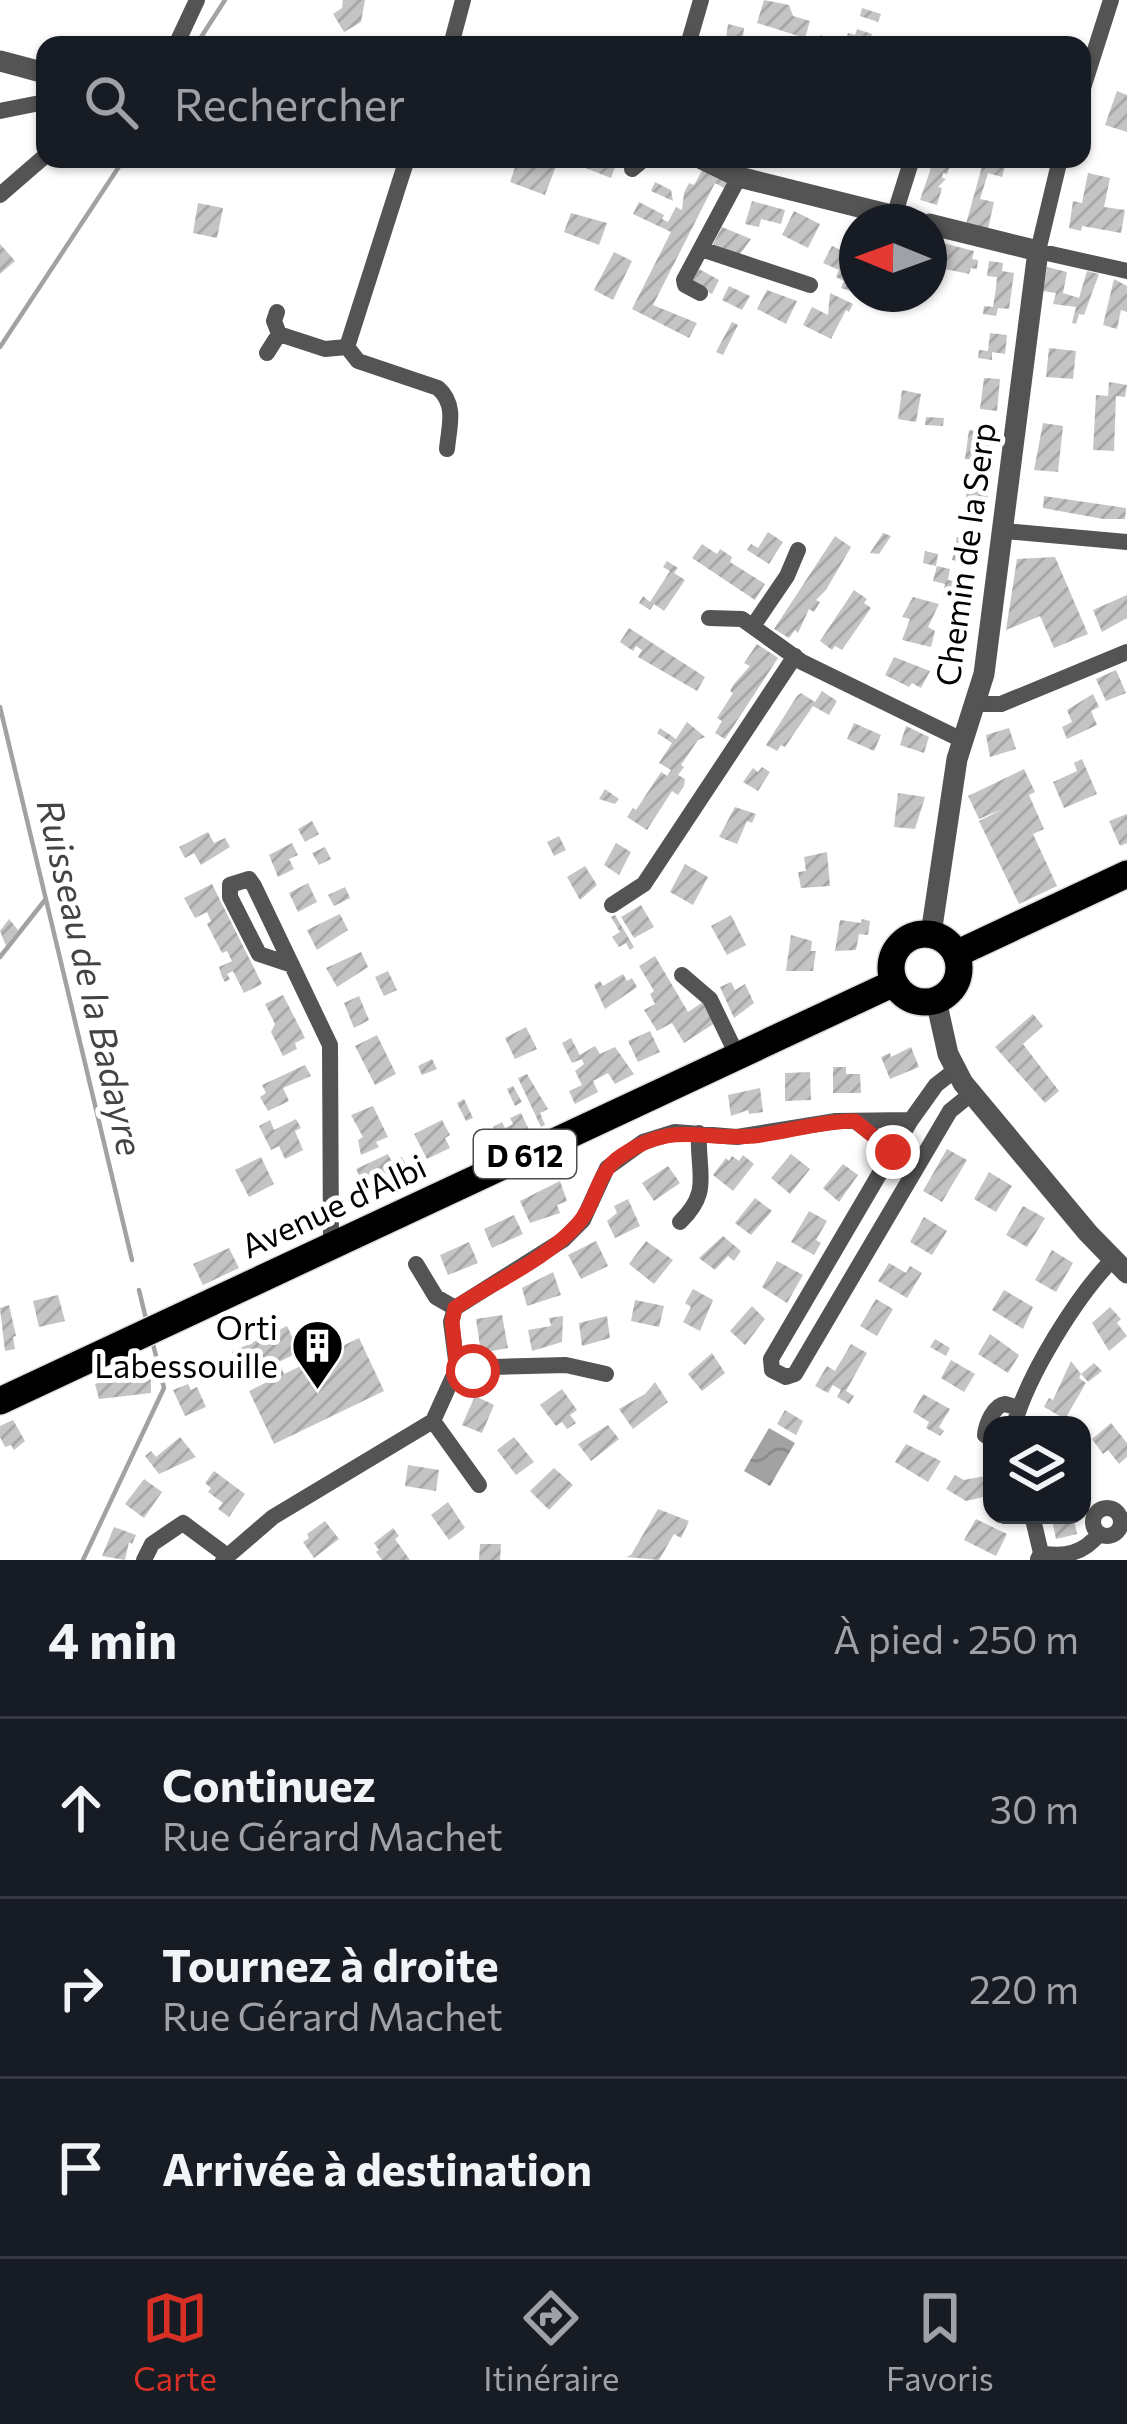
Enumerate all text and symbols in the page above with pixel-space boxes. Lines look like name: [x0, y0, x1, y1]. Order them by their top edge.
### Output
search box: [36, 36, 1091, 168]
icon: search: [78, 69, 144, 135]
text: Rechercher: [174, 75, 405, 130]
north arrow: [839, 204, 947, 312]
street label: Chemin de la Serp: [925, 420, 1003, 688]
water label: Ruisseau de la Badayre: [30, 794, 154, 1160]
route end: [866, 1125, 920, 1179]
road number: D 612: [474, 1130, 576, 1178]
street label: Avenue d'Albi: [234, 1144, 432, 1266]
place label: Orti Labessouille: [94, 1306, 278, 1385]
building icon: Orti Labessouille: [289, 1317, 345, 1391]
route start: [446, 1344, 500, 1398]
map controls: [983, 1416, 1091, 1524]
button: layers: [983, 1416, 1091, 1524]
text: 4 min: [48, 1607, 177, 1670]
text: À pied · 250 m: [833, 1614, 1079, 1662]
text: Continuez: [162, 1756, 376, 1811]
icon: ahead: [48, 1775, 114, 1841]
text: 30 m: [990, 1784, 1079, 1832]
text: Rue Gérard Machet: [162, 1811, 503, 1859]
text: Tournez à droite: [162, 1936, 499, 1991]
icon: right: [48, 1955, 114, 2021]
text: 220 m: [969, 1964, 1079, 2012]
text: Rue Gérard Machet: [162, 1991, 503, 2039]
icon: arrive: [48, 2135, 114, 2201]
text: Arrivée à destination: [162, 2140, 592, 2195]
tab: Carte: [133, 2285, 217, 2398]
tab: Itinéraire: [483, 2285, 620, 2398]
tab: Favoris: [886, 2285, 994, 2398]

